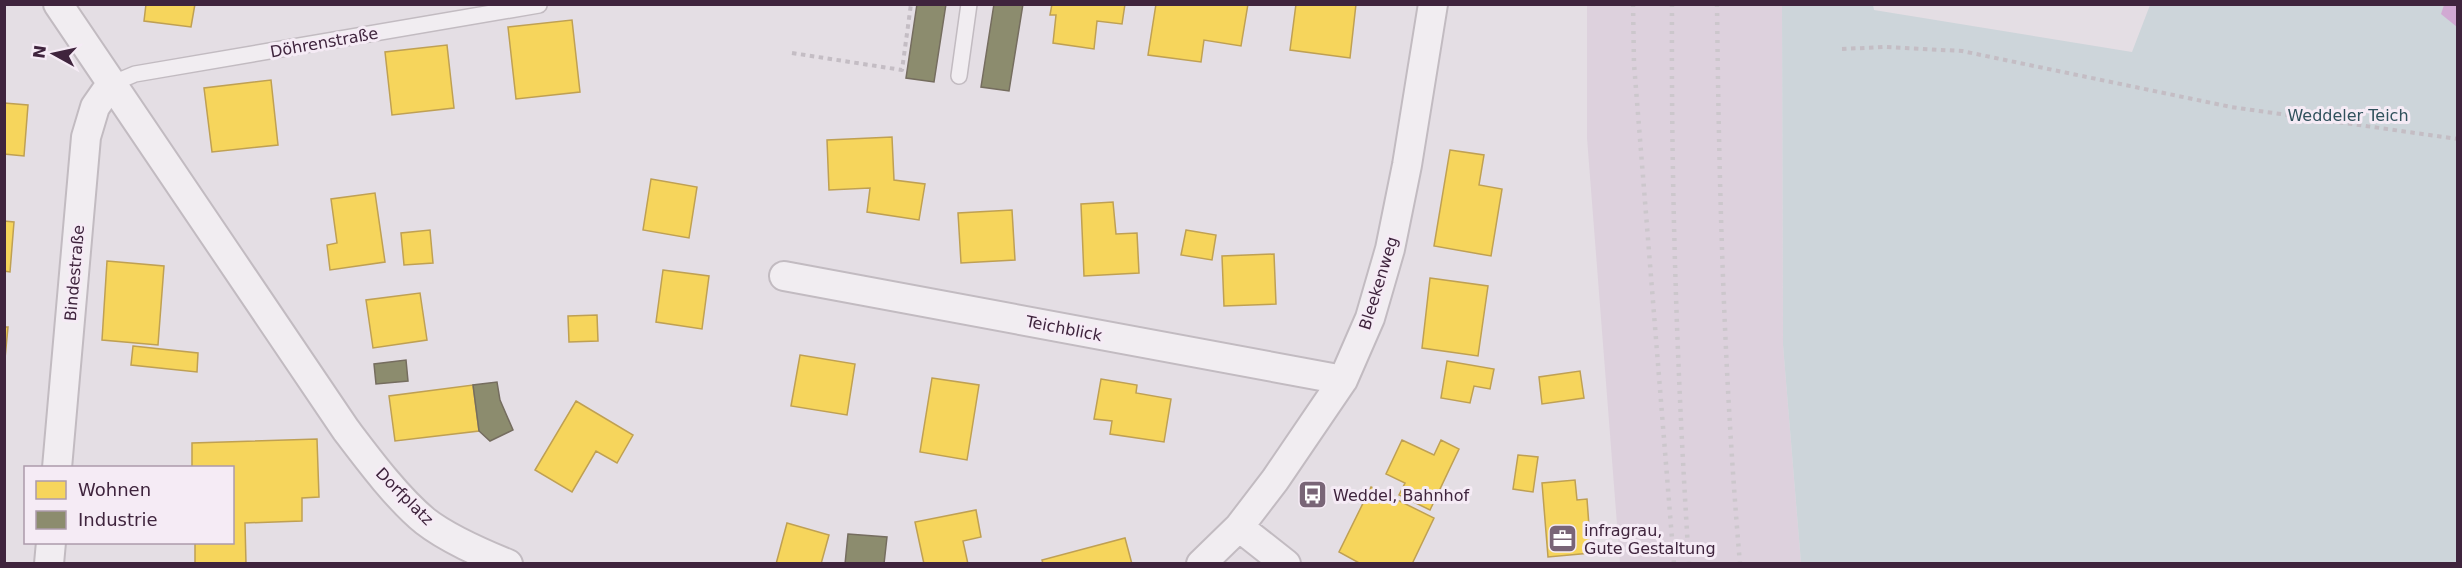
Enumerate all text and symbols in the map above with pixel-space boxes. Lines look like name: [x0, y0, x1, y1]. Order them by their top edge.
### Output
north arrow: [24, 24, 84, 84]
street label: Döhrenstraße: [269, 24, 380, 61]
text: N: [29, 44, 50, 60]
park label: Weddeler Teich: [2287, 106, 2409, 125]
street label: Bindestraße: [61, 224, 88, 322]
street label: Bleekenweg: [1355, 234, 1402, 332]
street label: Teichblick: [1023, 312, 1104, 345]
street label: Dorfplatz: [372, 464, 437, 529]
legend: [24, 466, 234, 544]
text: Wohnen: [78, 479, 151, 500]
bus stop icon: Weddel, Bahnhof: [1296, 479, 1328, 511]
place label: Weddel, Bahnhof: [1333, 486, 1469, 505]
text: Industrie: [78, 509, 157, 530]
place label: infragrau, Gute Gestaltung: [1584, 521, 1716, 558]
office icon: infragrau, Gute Gestaltung: [1547, 523, 1579, 555]

